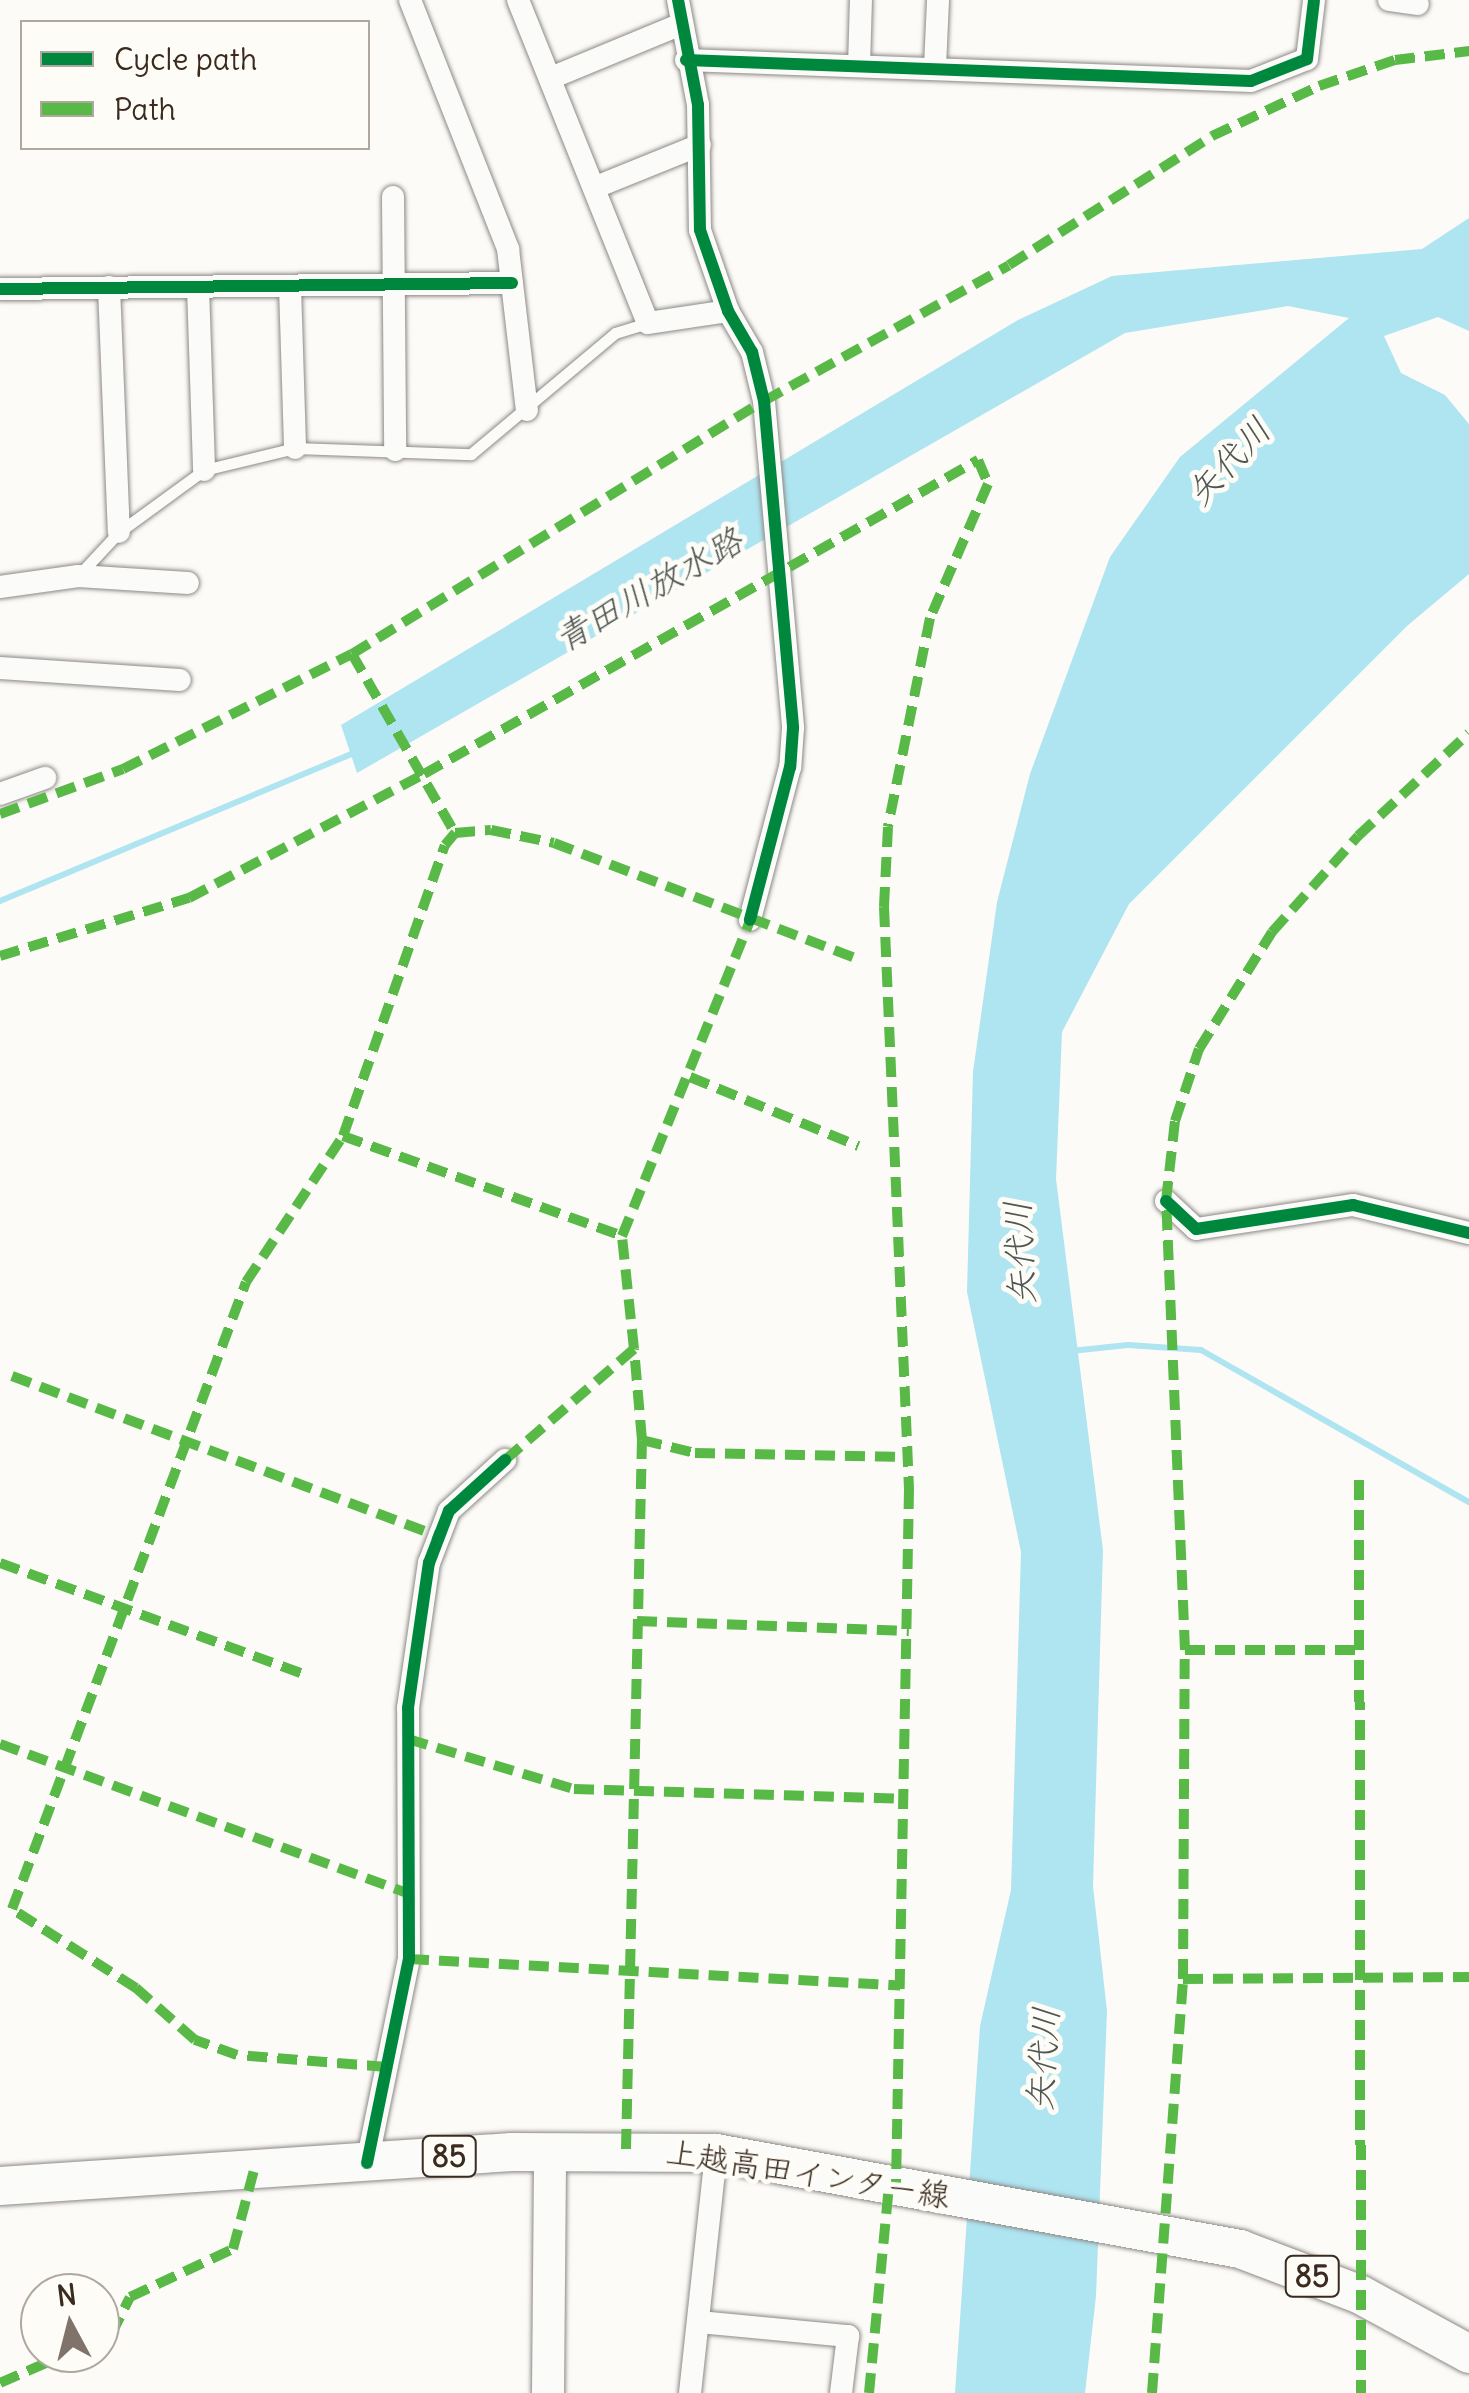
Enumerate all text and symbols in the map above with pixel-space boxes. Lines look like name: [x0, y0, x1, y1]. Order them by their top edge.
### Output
legend: [20, 20, 370, 150]
text: Cycle path: [114, 40, 257, 78]
text: Path: [114, 90, 176, 128]
water label: 矢代川: [1177, 408, 1279, 514]
water label: 青田川放水路: [547, 518, 749, 660]
water label: 矢代川: [995, 1199, 1043, 1307]
water label: 矢代川: [1017, 2005, 1067, 2113]
road number: 85: [422, 2131, 476, 2181]
street label: 上越高田インター線: [663, 2133, 953, 2215]
road number: 85: [1284, 2251, 1340, 2301]
north arrow: [20, 2273, 120, 2373]
text: N: [55, 2276, 78, 2314]

